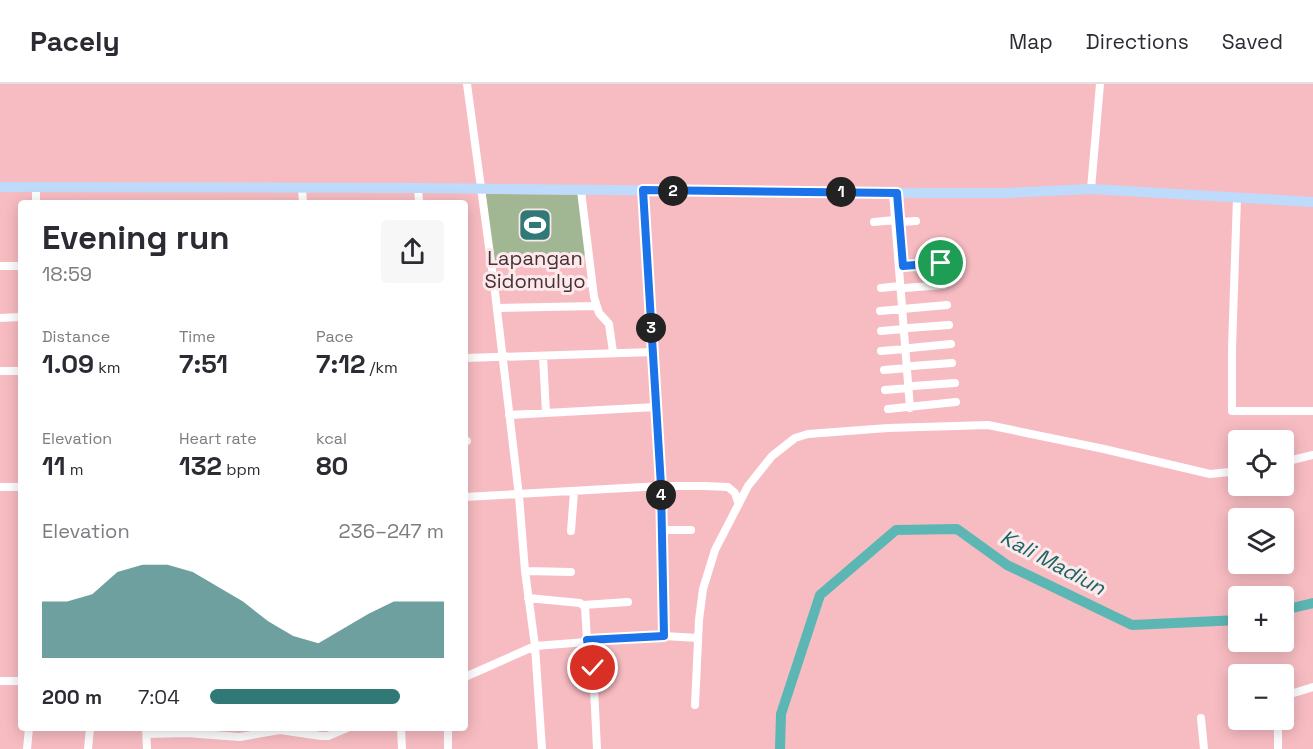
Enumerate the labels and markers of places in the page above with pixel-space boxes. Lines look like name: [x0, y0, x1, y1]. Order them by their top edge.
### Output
pin: 2: [658, 176, 688, 206]
pin: 1: [826, 177, 856, 207]
sports icon: Lapangan Sidomulyo: [517, 207, 553, 243]
pin: [915, 237, 966, 288]
place label: Lapangan Sidomulyo: [484, 245, 586, 294]
pin: 3: [636, 313, 666, 343]
pin: 4: [646, 480, 676, 510]
pin: [567, 642, 618, 693]

